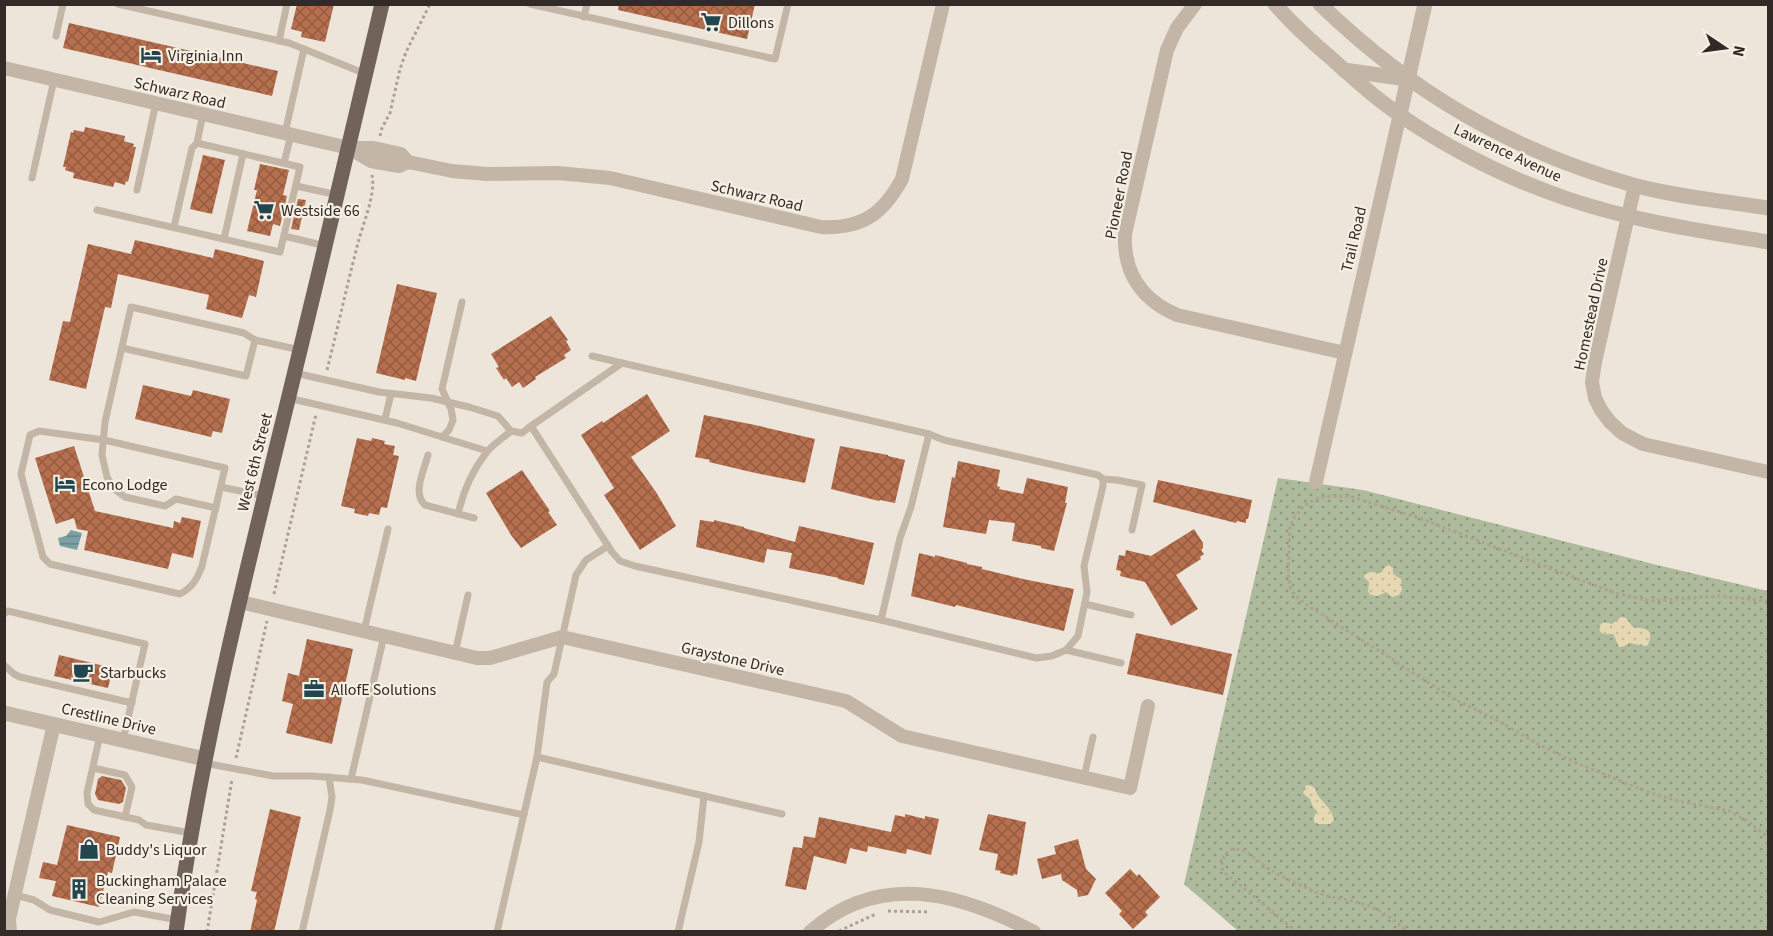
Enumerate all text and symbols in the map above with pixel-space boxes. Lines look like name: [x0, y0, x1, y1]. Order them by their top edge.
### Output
supermarket icon: Dillons: [699, 10, 723, 34]
place label: Dillons: [728, 12, 774, 34]
north arrow: [1695, 18, 1755, 78]
hotel icon: Virginia Inn: [139, 43, 163, 67]
text: N: [1727, 43, 1751, 59]
place label: Virginia Inn: [168, 45, 243, 67]
street label: Schwarz Road: [132, 72, 228, 114]
street label: Lawrence Avenue: [1450, 118, 1565, 188]
street label: Pioneer Road: [1100, 149, 1138, 241]
street label: Schwarz Road: [709, 175, 805, 217]
supermarket icon: Westside 66: [252, 198, 276, 222]
place label: Westside 66: [281, 200, 360, 222]
street label: Trail Road: [1336, 204, 1372, 274]
street label: Homestead Drive: [1568, 256, 1614, 372]
street label: West 6th Street: [232, 410, 278, 514]
hotel icon: Econo Lodge: [53, 472, 77, 496]
place label: Econo Lodge: [82, 474, 168, 496]
street label: Graystone Drive: [679, 636, 787, 682]
cafe icon: Starbucks: [71, 660, 95, 684]
place label: Starbucks: [100, 662, 167, 684]
office icon: AllofE Solutions: [302, 677, 326, 701]
place label: AllofE Solutions: [331, 679, 437, 701]
street label: Crestline Drive: [59, 697, 158, 741]
shop icon: Buddy's Liquor: [77, 837, 101, 861]
place label: Buddy's Liquor: [106, 839, 207, 861]
place label: Buckingham Palace Cleaning Services: [96, 870, 227, 910]
building icon: Buckingham Palace Cleaning Services: [67, 877, 91, 901]

